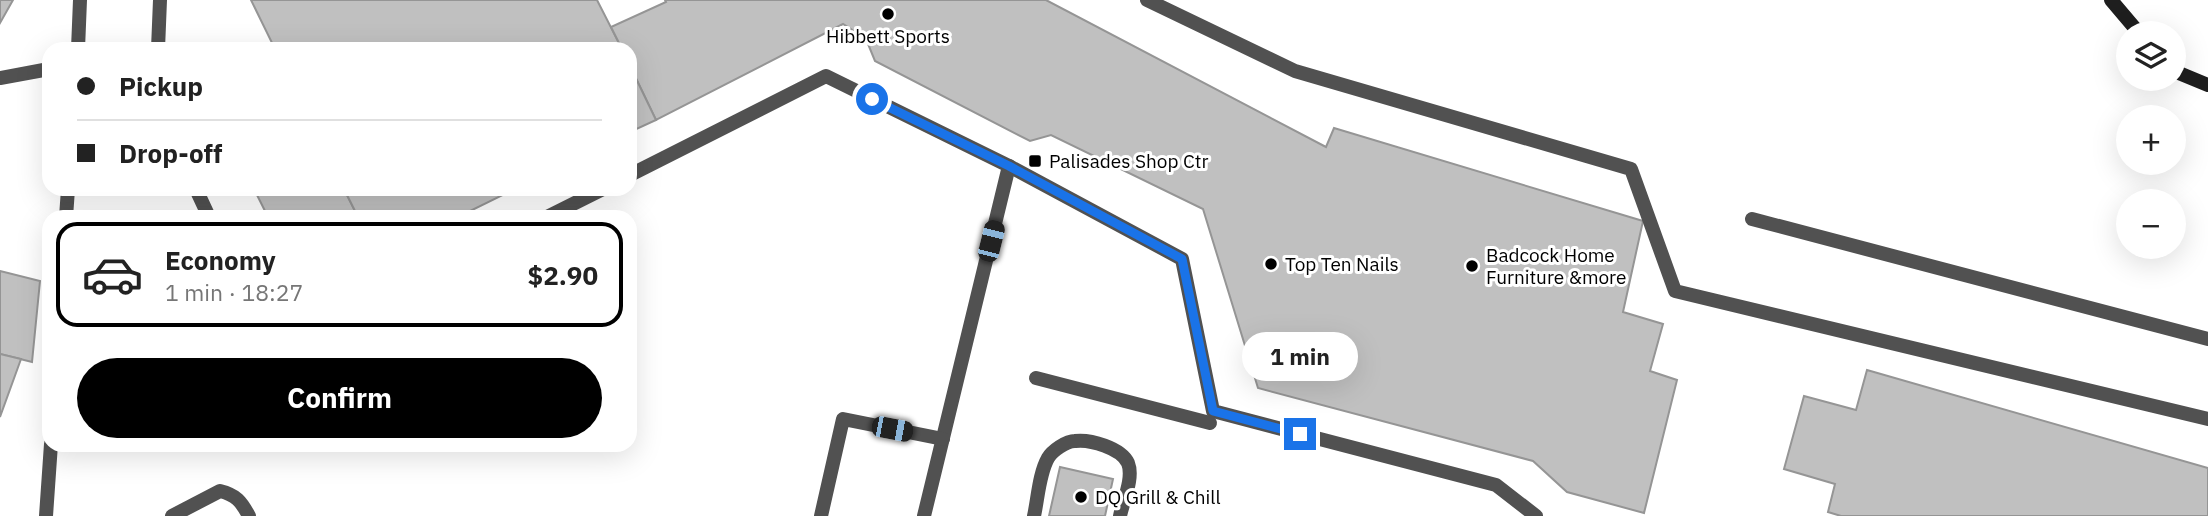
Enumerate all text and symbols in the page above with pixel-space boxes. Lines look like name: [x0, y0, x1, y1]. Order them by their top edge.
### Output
marker: Hibbett Sports: [880, 6, 896, 22]
map controls: [2116, 21, 2186, 259]
button: layers: [2116, 21, 2186, 91]
place label: Hibbett Sports: [826, 24, 950, 48]
text: Pickup: [119, 69, 203, 103]
route start: [856, 83, 888, 115]
button: +: [2116, 105, 2186, 175]
text: Drop-off: [119, 136, 222, 170]
place label: Palisades Shop Ctr: [1049, 149, 1208, 173]
marker: Palisades Shop Ctr: [1027, 153, 1043, 169]
button: −: [2116, 189, 2186, 259]
car: [976, 218, 1007, 264]
icon: car: [81, 243, 144, 306]
text: Economy: [165, 243, 276, 277]
place label: Badcock Home Furniture &more: [1486, 243, 1626, 289]
place label: Top Ten Nails: [1285, 252, 1399, 276]
marker: Top Ten Nails: [1263, 256, 1279, 272]
text: $2.90: [528, 258, 598, 292]
marker: Badcock Home Furniture &more: [1464, 258, 1480, 274]
text: 1 min · 18:27: [165, 277, 303, 307]
callout: 1 min: [1242, 332, 1358, 382]
text: 1 min: [1270, 341, 1330, 371]
button: Confirm: [77, 358, 602, 438]
car: [870, 415, 915, 443]
route end: [1284, 418, 1316, 450]
place label: DQ Grill & Chill: [1095, 485, 1221, 509]
marker: DQ Grill & Chill: [1073, 489, 1089, 505]

